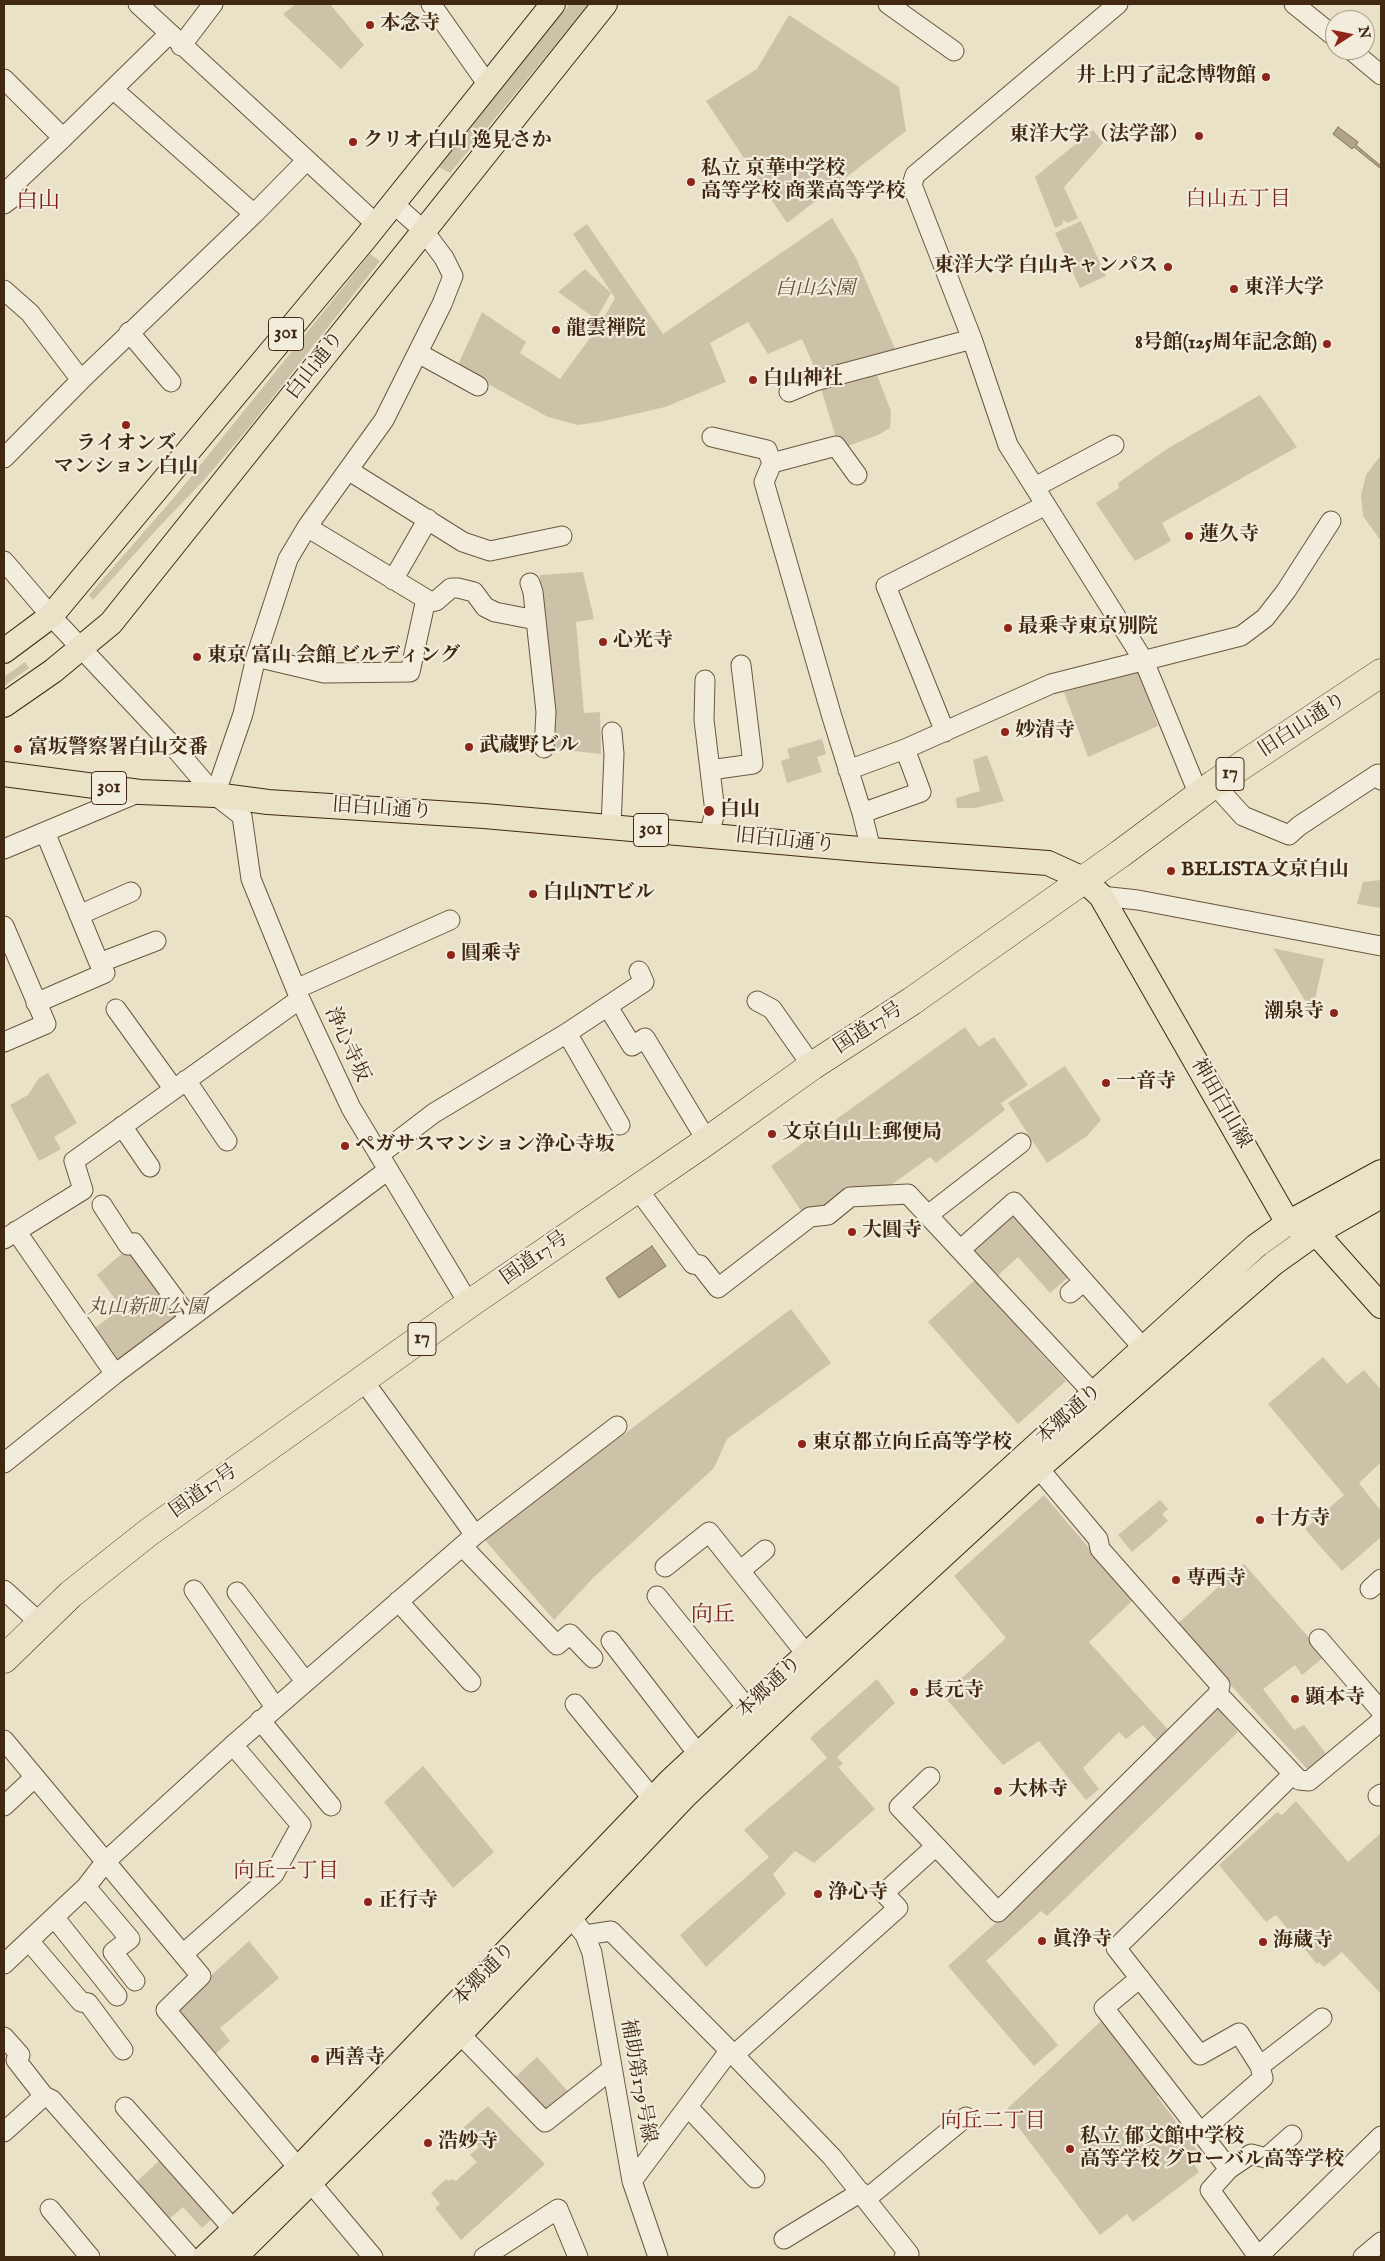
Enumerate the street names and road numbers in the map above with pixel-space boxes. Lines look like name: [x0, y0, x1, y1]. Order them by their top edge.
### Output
road number: 301: [268, 318, 304, 350]
street label: 白山通り: [282, 327, 350, 405]
street label: 旧白山通り: [1255, 689, 1351, 763]
road number: 17: [1216, 758, 1244, 791]
road number: 301: [92, 771, 126, 804]
street label: 旧白山通り: [331, 795, 433, 825]
road number: 301: [634, 814, 668, 846]
street label: 旧白山通り: [734, 825, 836, 859]
street label: 国道17号: [830, 998, 908, 1060]
street label: 浄心寺坂: [318, 1004, 374, 1086]
street label: 神田白山線: [1185, 1055, 1255, 1153]
street label: 国道17号: [497, 1227, 573, 1291]
road number: 17: [408, 1322, 436, 1356]
street label: 本郷通り: [1032, 1379, 1108, 1451]
street label: 国道17号: [166, 1460, 242, 1524]
street label: 本郷通り: [733, 1652, 807, 1724]
street label: 本郷通り: [449, 1938, 521, 2012]
street label: 補助第179号線: [614, 2017, 660, 2145]

